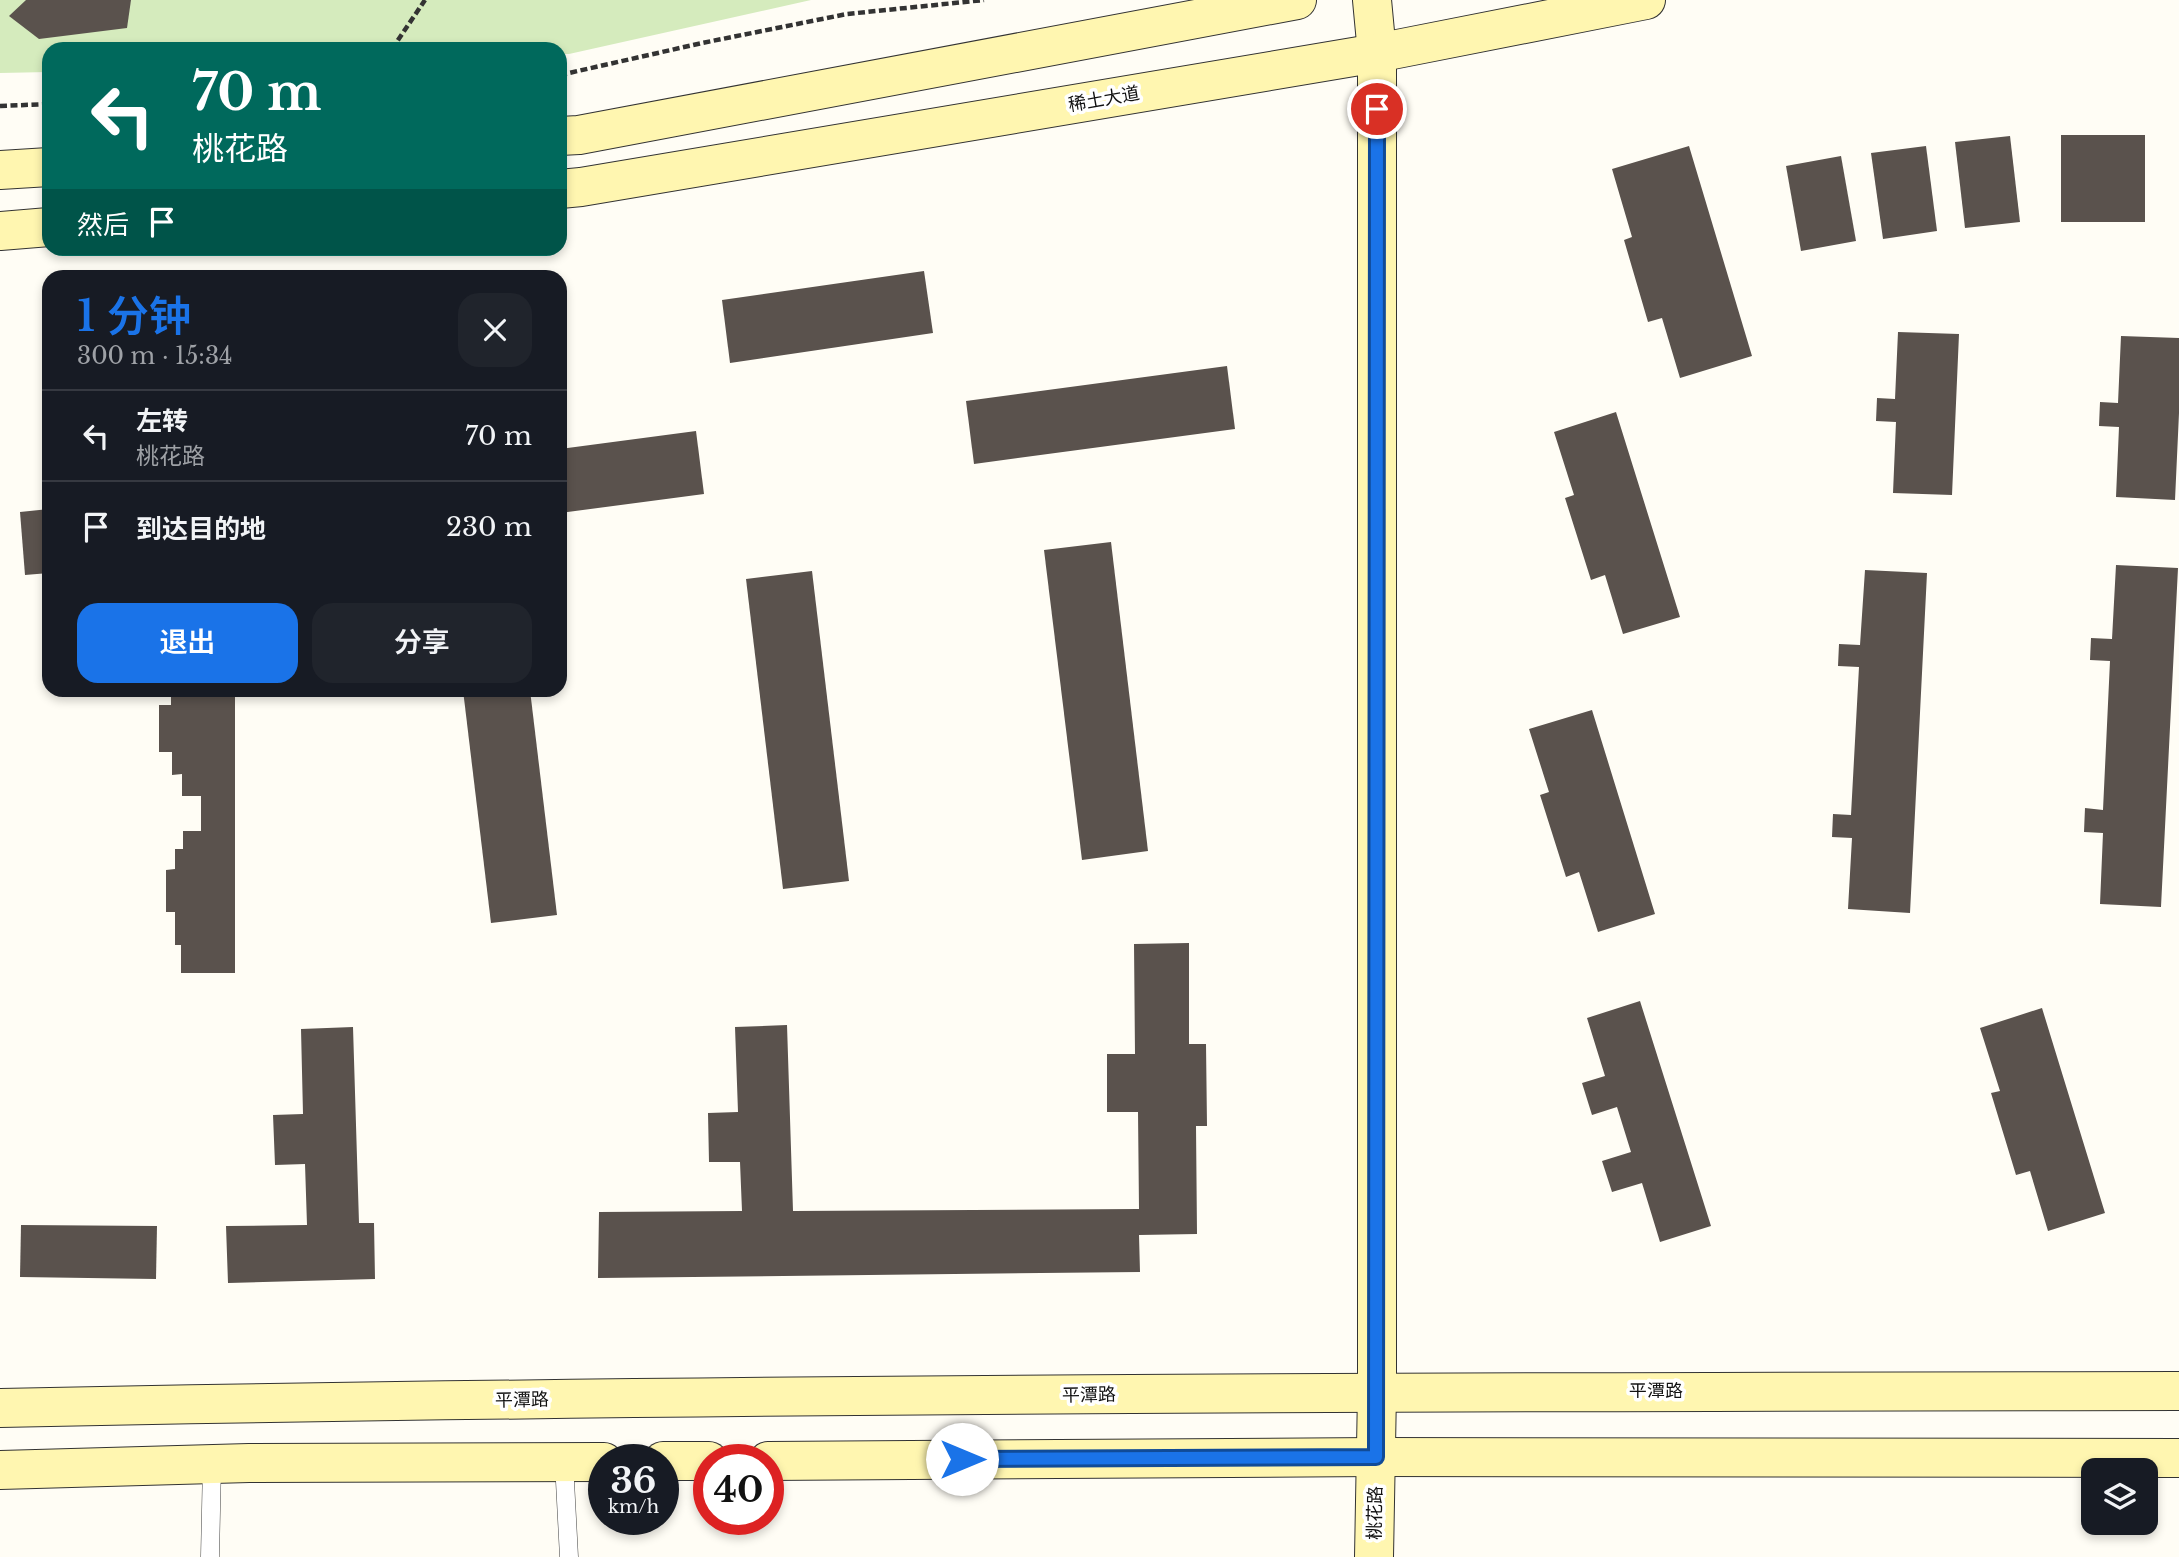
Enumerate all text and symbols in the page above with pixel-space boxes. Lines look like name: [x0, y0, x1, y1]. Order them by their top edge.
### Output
text: 70 m: [192, 62, 322, 123]
icon: left: [77, 70, 168, 161]
pin: [1347, 79, 1407, 139]
street label: 稀土大道: [1067, 82, 1141, 116]
icon: arrive: [1358, 90, 1396, 128]
text: 桃花路: [192, 129, 288, 169]
icon: arrive: [143, 203, 181, 241]
text: 然后: [77, 209, 129, 241]
text: 1 分钟: [77, 290, 191, 342]
button: close: [458, 293, 532, 367]
text: 300 m · 15:34: [77, 342, 233, 370]
text: 左转: [136, 405, 188, 437]
icon: left: [77, 417, 115, 455]
text: 70 m: [465, 420, 532, 452]
text: 桃花路: [136, 442, 205, 470]
icon: arrive: [77, 508, 115, 546]
text: 230 m: [446, 511, 532, 543]
text: 到达目的地: [136, 513, 266, 545]
button: 退出: [77, 603, 298, 683]
button: 分享: [312, 603, 532, 683]
street label: 平潭路: [1629, 1380, 1683, 1402]
street label: 平潭路: [1062, 1384, 1116, 1406]
street label: 平潭路: [495, 1389, 549, 1411]
position arrow: [925, 1422, 999, 1496]
speed limit sign: 40: [693, 1444, 784, 1535]
map controls: [2081, 1458, 2158, 1535]
button: layers: [2081, 1458, 2158, 1535]
text: 36: [611, 1459, 656, 1502]
street label: 桃花路: [1364, 1486, 1386, 1540]
text: km/h: [608, 1496, 659, 1518]

